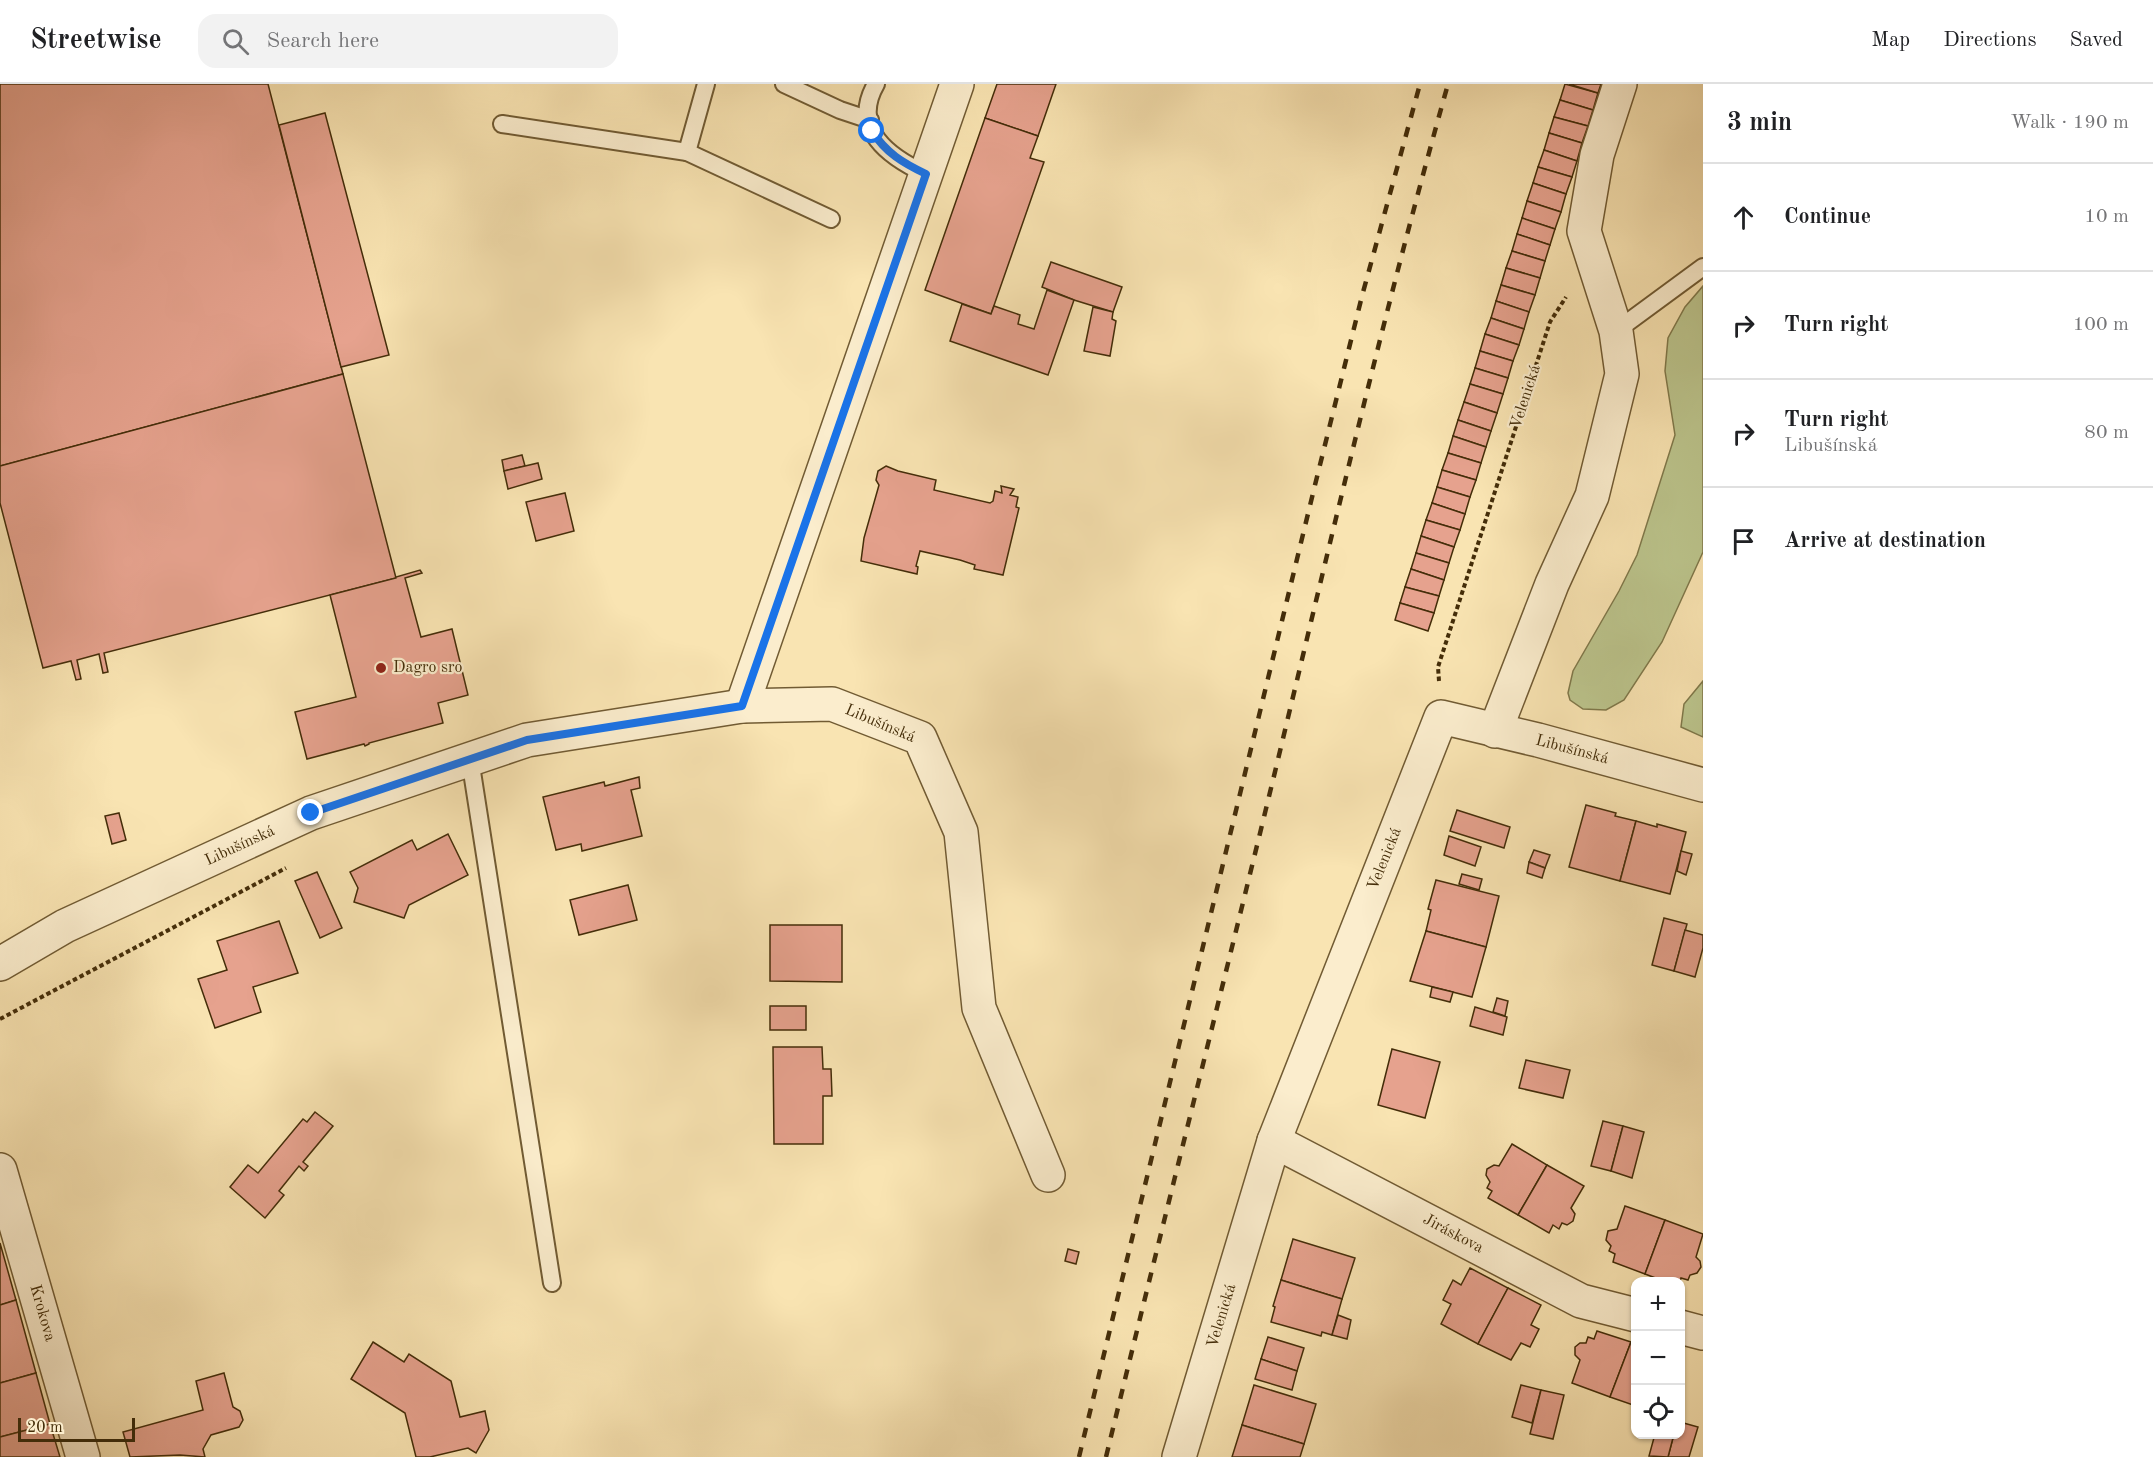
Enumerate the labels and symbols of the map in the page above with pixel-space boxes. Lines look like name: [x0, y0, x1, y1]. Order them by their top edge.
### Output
route start: [858, 117, 884, 143]
street label: Velenická: [1508, 363, 1544, 431]
place label: Dagro sro: [393, 660, 463, 676]
marker: Dagro sro: [374, 661, 388, 675]
street label: Libušínská: [842, 702, 918, 746]
street label: Libušínská: [1534, 733, 1610, 767]
route end: [297, 799, 323, 825]
street label: Libušínská: [203, 823, 277, 869]
street label: Velenická: [1365, 825, 1405, 893]
street label: Jiráskova: [1420, 1211, 1486, 1257]
street label: Velenická: [1205, 1282, 1239, 1350]
street label: Krokova: [26, 1283, 58, 1343]
scale bar: [18, 1415, 135, 1442]

